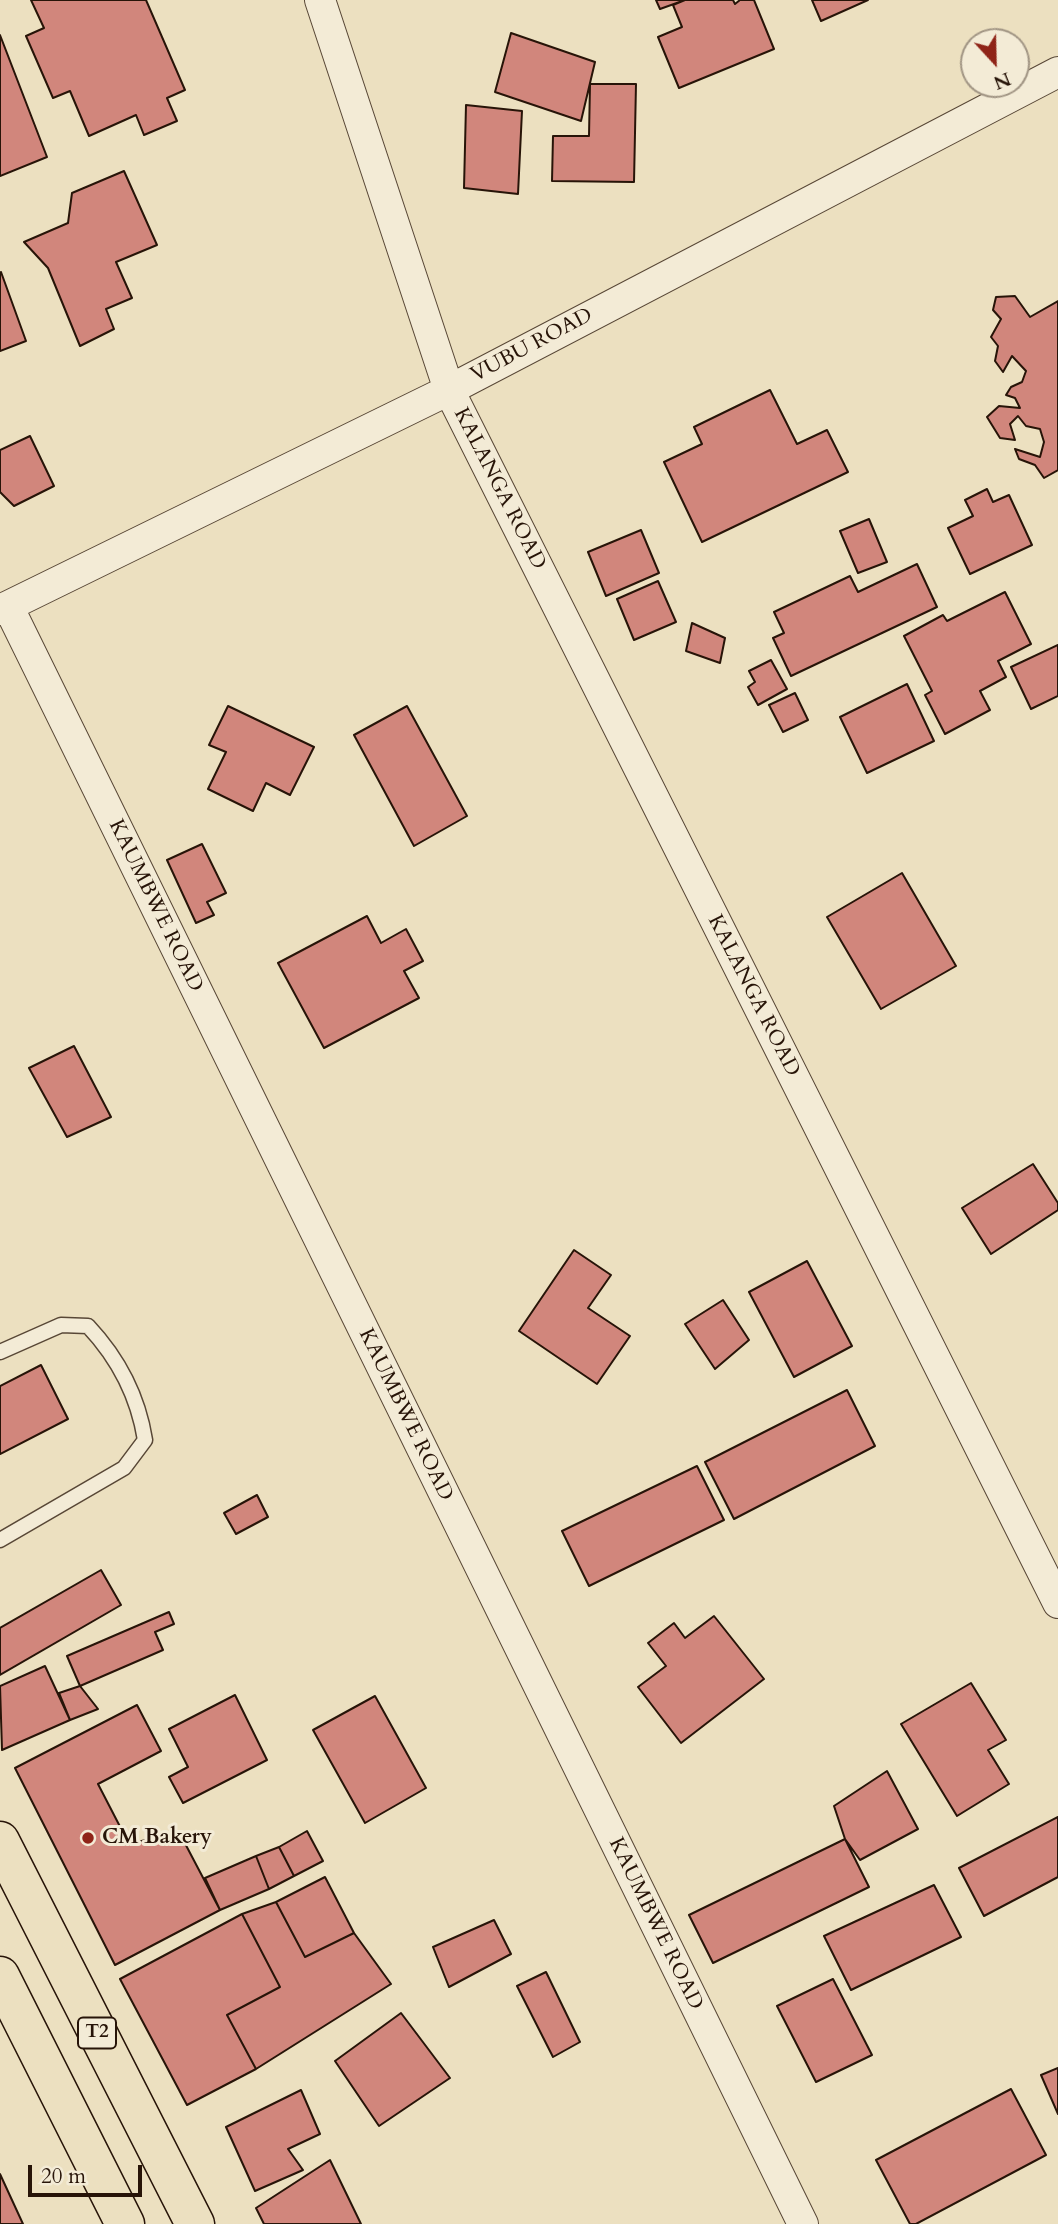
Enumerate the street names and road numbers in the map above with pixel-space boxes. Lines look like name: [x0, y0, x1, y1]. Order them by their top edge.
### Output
street label: VUBU ROAD: [467, 303, 597, 389]
street label: KALANGA ROAD: [447, 404, 551, 574]
street label: KAUMBWE ROAD: [102, 816, 208, 996]
street label: KALANGA ROAD: [701, 911, 805, 1081]
street label: KAUMBWE ROAD: [352, 1325, 458, 1505]
street label: KAUMBWE ROAD: [602, 1834, 708, 2014]
road number: T2: [78, 2018, 116, 2048]

